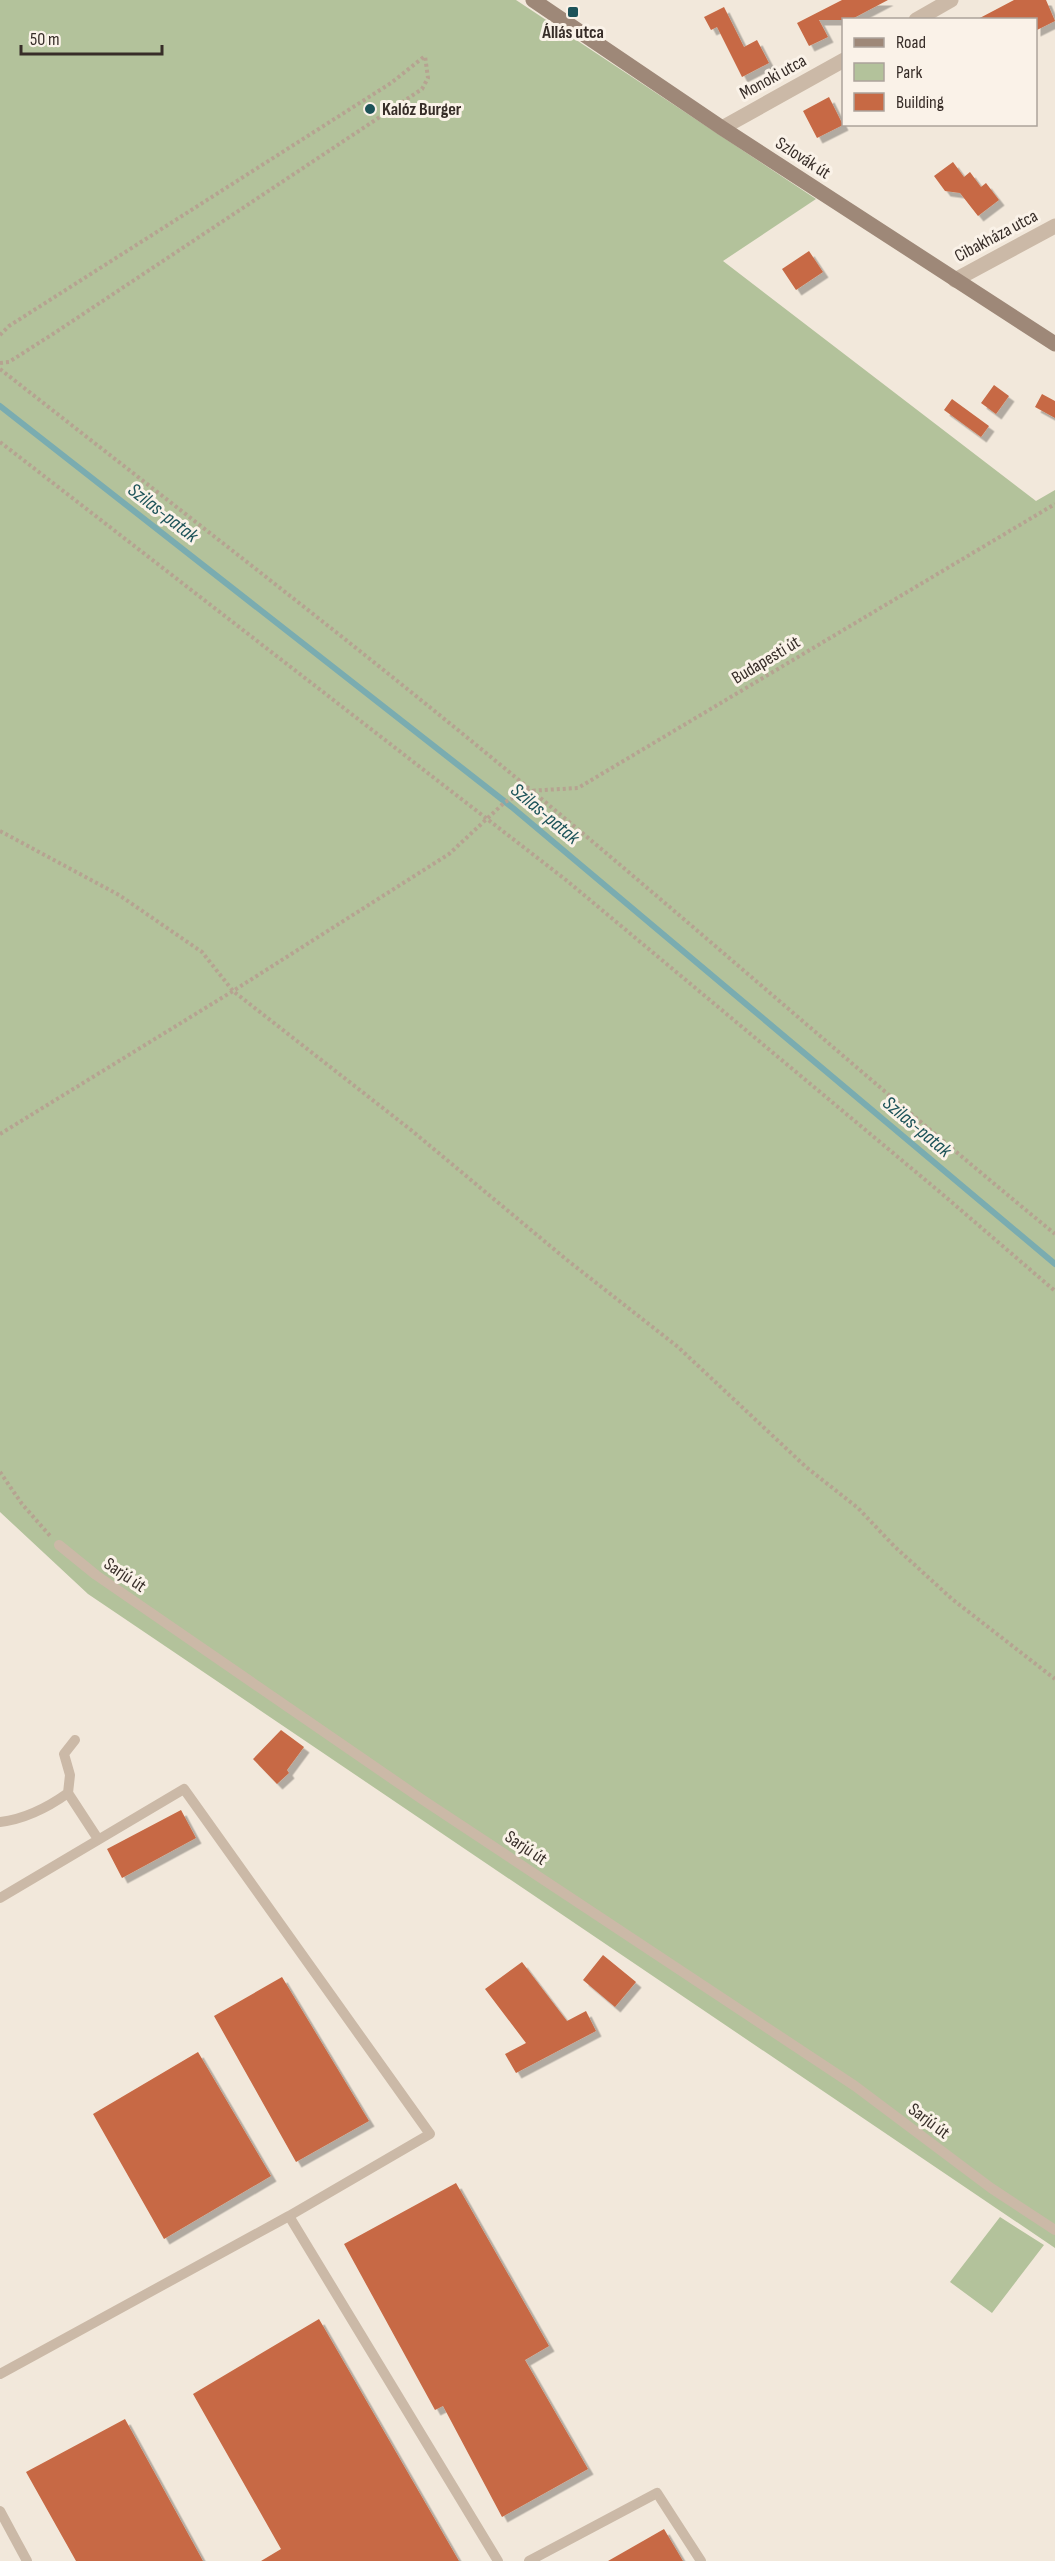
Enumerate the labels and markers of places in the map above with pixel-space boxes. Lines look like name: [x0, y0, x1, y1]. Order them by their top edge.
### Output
marker: Állás utca: [566, 5, 580, 19]
place label: Állás utca: [541, 22, 604, 43]
place label: Kalóz Burger: [382, 99, 462, 120]
marker: Kalóz Burger: [363, 102, 377, 116]

